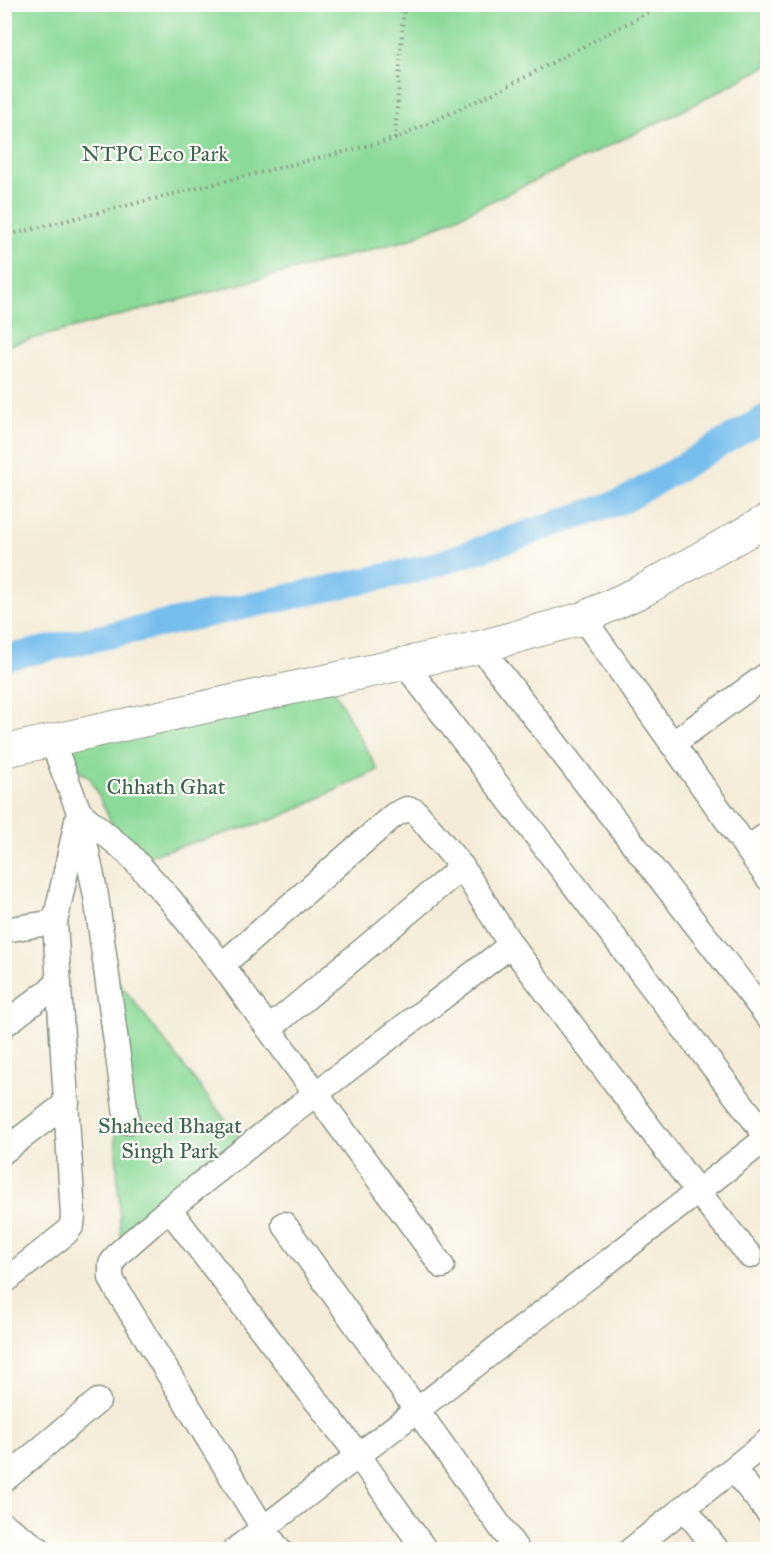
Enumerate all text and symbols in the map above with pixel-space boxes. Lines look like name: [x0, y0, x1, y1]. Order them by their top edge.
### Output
park label: NTPC Eco Park: [82, 140, 229, 167]
park label: Chhath Ghat: [107, 773, 226, 800]
park label: Shaheed Bhagat Singh Park: [98, 1112, 242, 1164]

